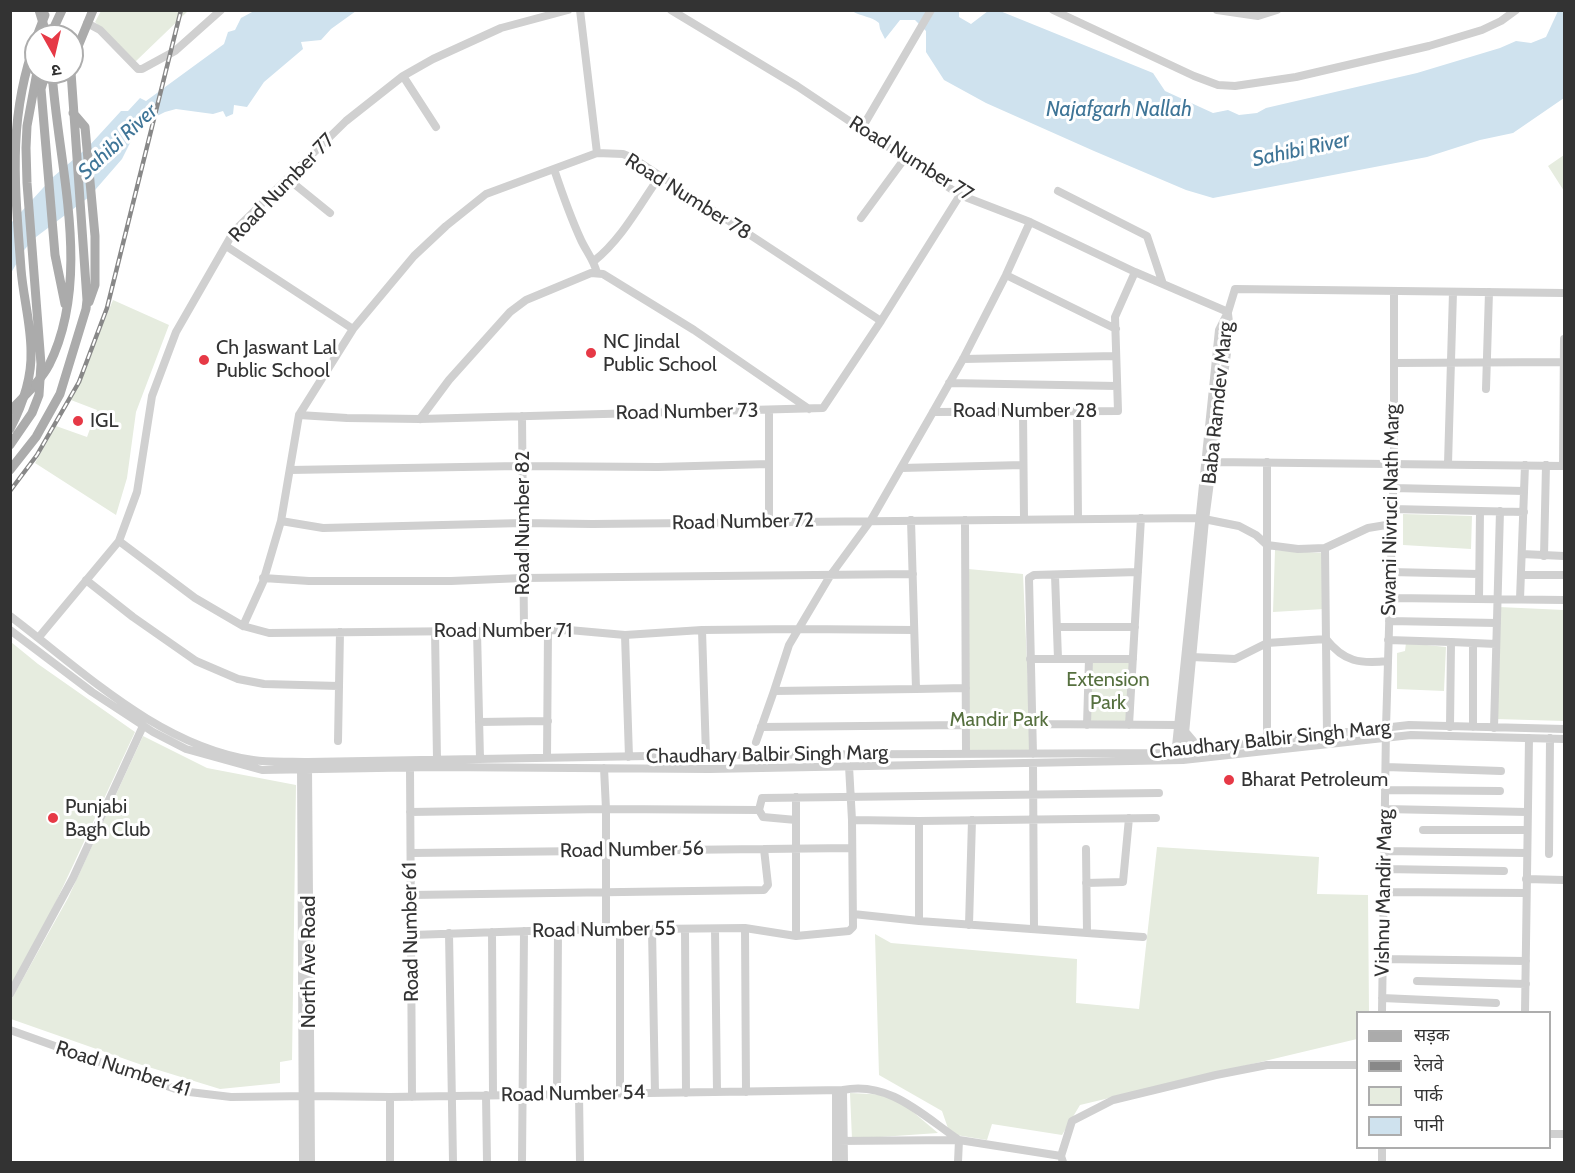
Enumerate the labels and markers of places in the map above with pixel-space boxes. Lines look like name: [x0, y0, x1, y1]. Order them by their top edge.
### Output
place label: NC Jindal Public School: [603, 330, 717, 377]
place label: Ch Jaswant Lal Public School: [216, 336, 337, 383]
marker: NC Jindal Public School: [584, 346, 598, 360]
marker: Ch Jaswant Lal Public School: [197, 353, 211, 367]
place label: IGL: [90, 409, 119, 433]
marker: IGL: [71, 414, 85, 428]
place label: Bharat Petroleum: [1241, 768, 1388, 792]
marker: Bharat Petroleum: [1222, 773, 1236, 787]
place label: Punjabi Bagh Club: [65, 795, 150, 842]
marker: Punjabi Bagh Club: [46, 811, 60, 825]

